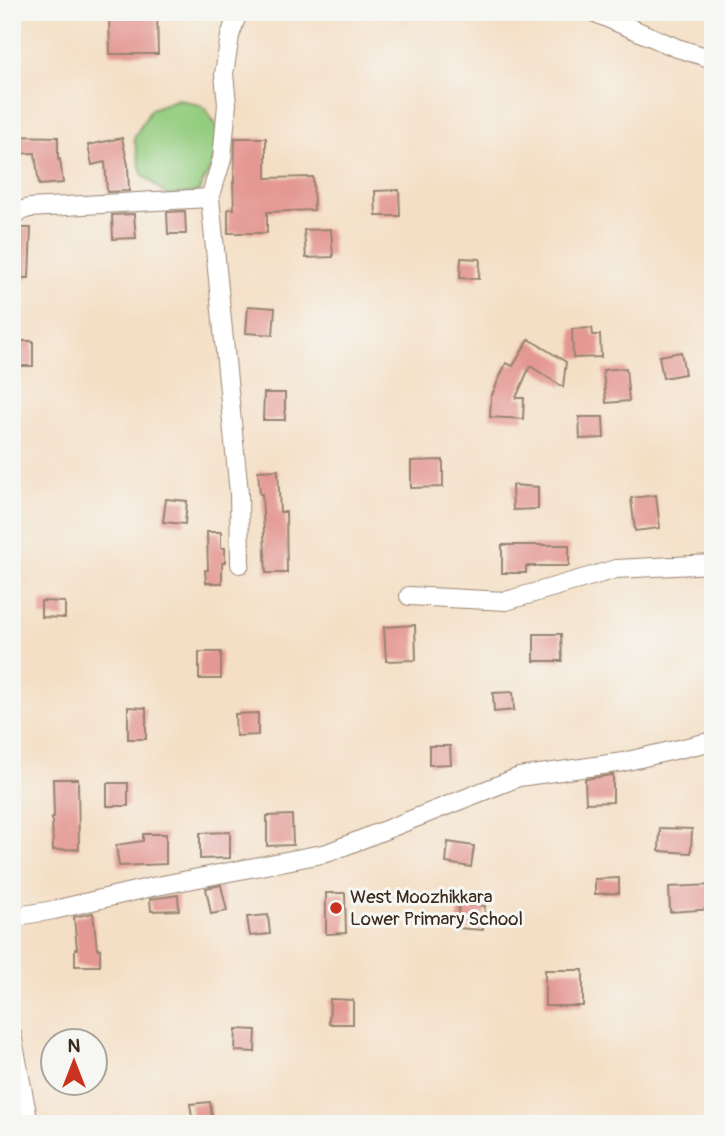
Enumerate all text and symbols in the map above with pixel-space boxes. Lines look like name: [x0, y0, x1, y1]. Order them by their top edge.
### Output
place label: West Moozhikkara Lower Primary School: [350, 885, 523, 931]
marker: West Moozhikkara Lower Primary School: [328, 900, 344, 916]
north arrow: [38, 1028, 108, 1098]
text: N: [68, 1034, 81, 1058]

